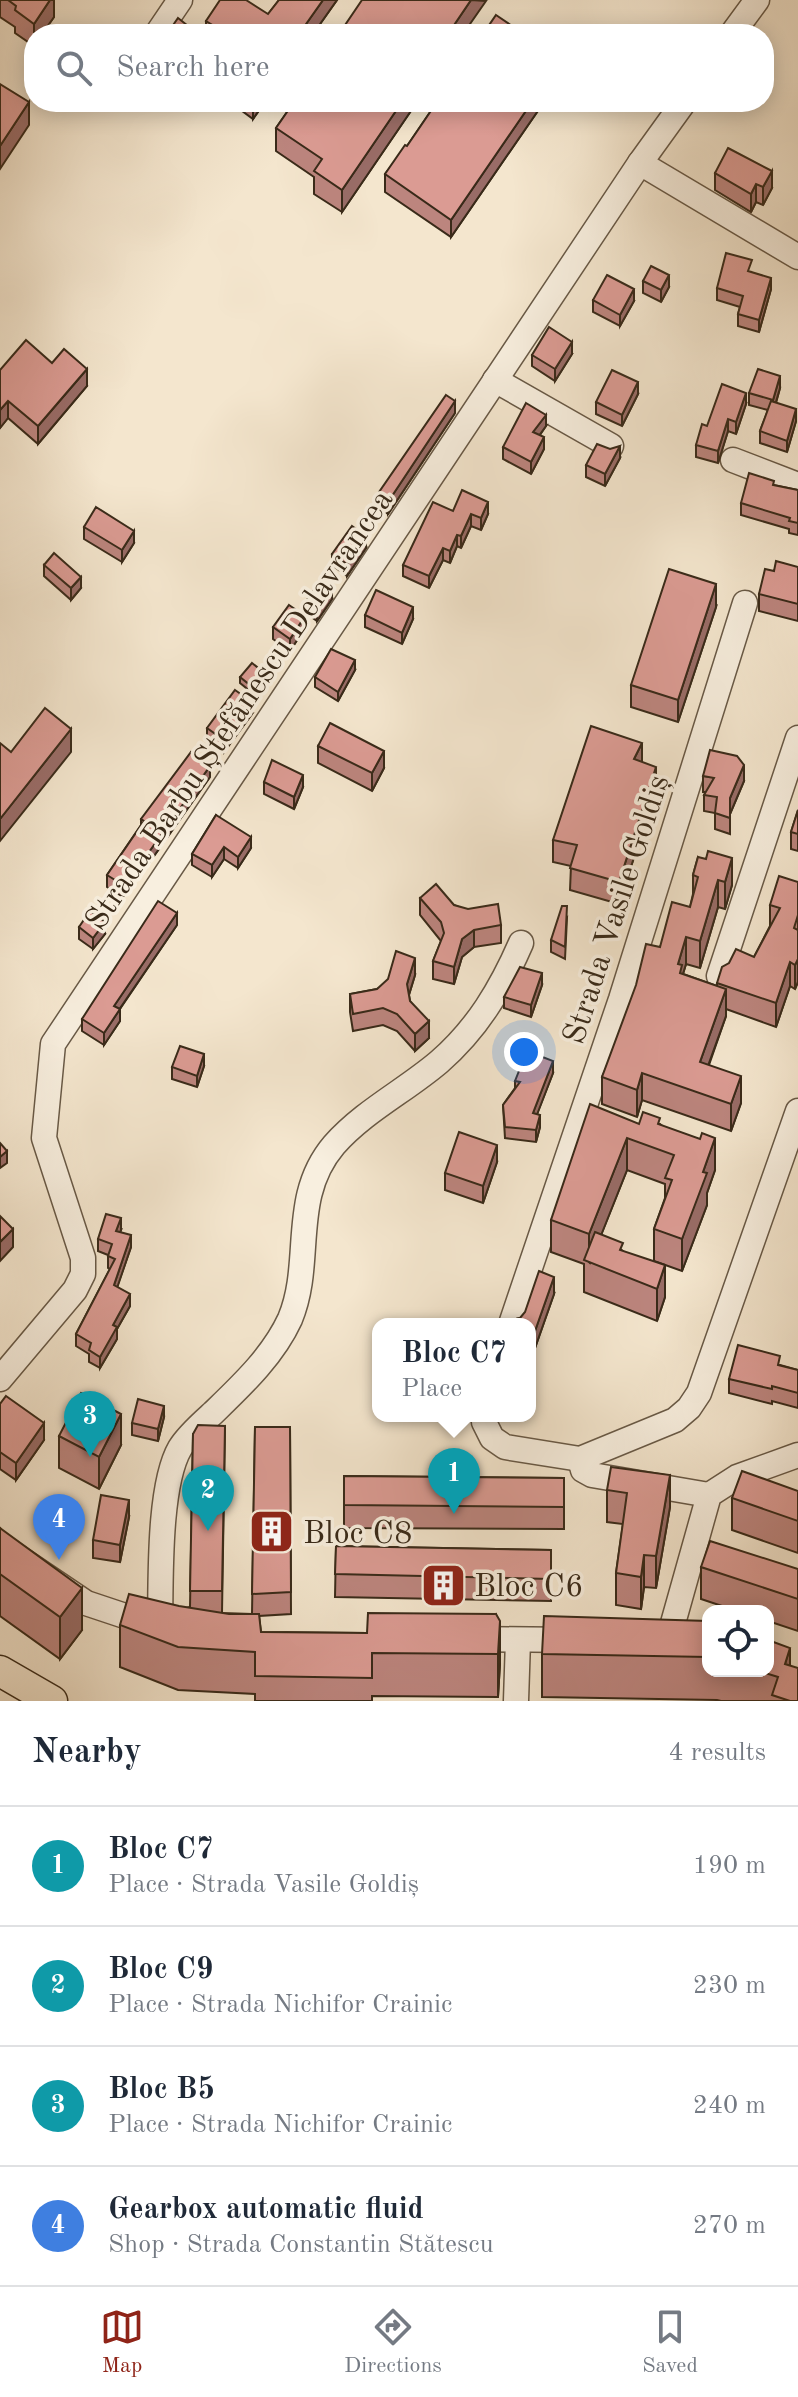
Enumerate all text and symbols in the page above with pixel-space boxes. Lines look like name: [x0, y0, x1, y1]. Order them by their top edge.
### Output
search box: [24, 24, 774, 112]
icon: search: [52, 46, 96, 90]
text: Search here: [116, 53, 270, 83]
street label: Strada Barbu Ștefănescu Delavrancea: [81, 485, 400, 937]
street label: Strada Vasile Goldiș: [559, 771, 676, 1049]
your location: [504, 1032, 544, 1072]
popup: [372, 1318, 536, 1422]
text: Bloc C7: [401, 1339, 507, 1369]
text: Place: [401, 1376, 462, 1402]
pin: 3: [64, 1391, 116, 1457]
pin: 1: [428, 1448, 480, 1514]
pin: 2: [182, 1465, 234, 1531]
pin: 4: [33, 1494, 85, 1560]
building icon: Bloc C8: [248, 1508, 296, 1556]
place label: Bloc C8: [303, 1519, 413, 1551]
building icon: Bloc C6: [419, 1561, 467, 1609]
place label: Bloc C6: [474, 1572, 584, 1604]
map controls: [702, 1605, 774, 1677]
button: locate: [702, 1605, 774, 1677]
text: Nearby: [32, 1736, 142, 1770]
text: 4 results: [668, 1740, 766, 1766]
text: Bloc C7: [108, 1835, 213, 1865]
text: 1: [50, 1853, 66, 1879]
text: 190 m: [693, 1853, 766, 1879]
text: Place · Strada Vasile Goldiș: [108, 1872, 419, 1898]
text: Bloc C9: [108, 1955, 213, 1985]
text: 2: [50, 1973, 66, 1999]
text: 230 m: [693, 1973, 766, 1999]
text: Place · Strada Nichifor Crainic: [108, 1992, 452, 2018]
text: Bloc B5: [108, 2075, 215, 2105]
text: 3: [50, 2093, 66, 2119]
text: 240 m: [693, 2093, 766, 2119]
text: Place · Strada Nichifor Crainic: [108, 2112, 452, 2138]
text: Gearbox automatic fluid: [108, 2195, 424, 2225]
text: 4: [50, 2213, 66, 2239]
text: 270 m: [693, 2213, 766, 2239]
text: Shop · Strada Constantin Stătescu: [108, 2232, 494, 2258]
tab: Map: [100, 2305, 144, 2380]
tab: Directions: [344, 2305, 442, 2380]
tab: Saved: [642, 2305, 698, 2380]

